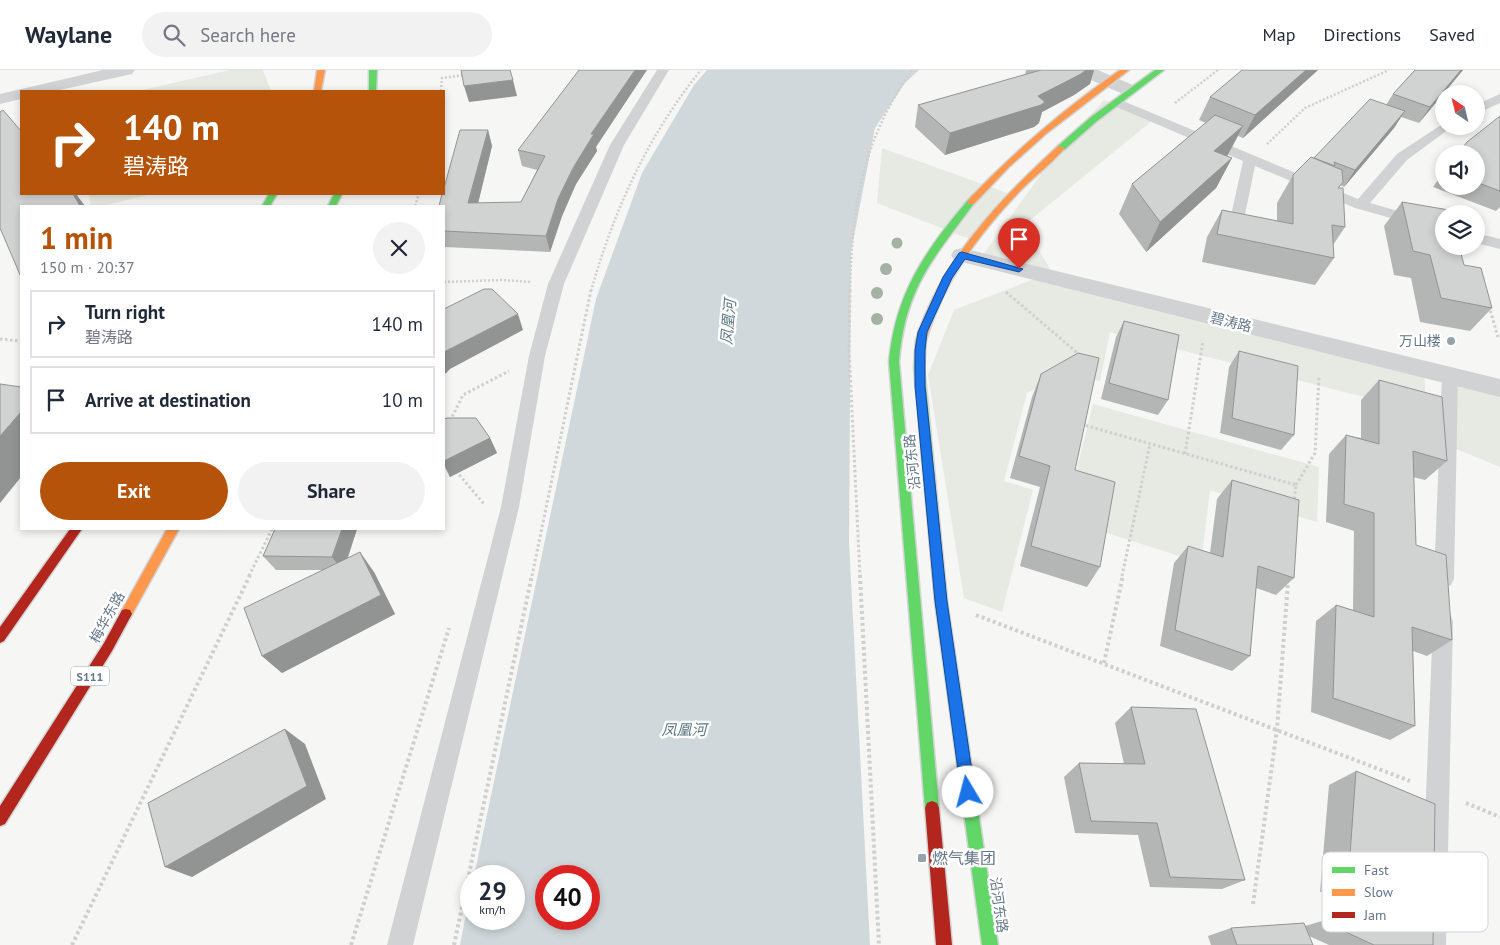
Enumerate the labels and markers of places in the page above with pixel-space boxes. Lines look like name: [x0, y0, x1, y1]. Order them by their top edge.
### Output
pin: [998, 218, 1040, 269]
place label: 万山楼: [1399, 332, 1441, 350]
marker: 万山楼: [1445, 335, 1457, 347]
place label: 燃气集团: [932, 848, 996, 868]
marker: 燃气集团: [916, 852, 928, 864]

